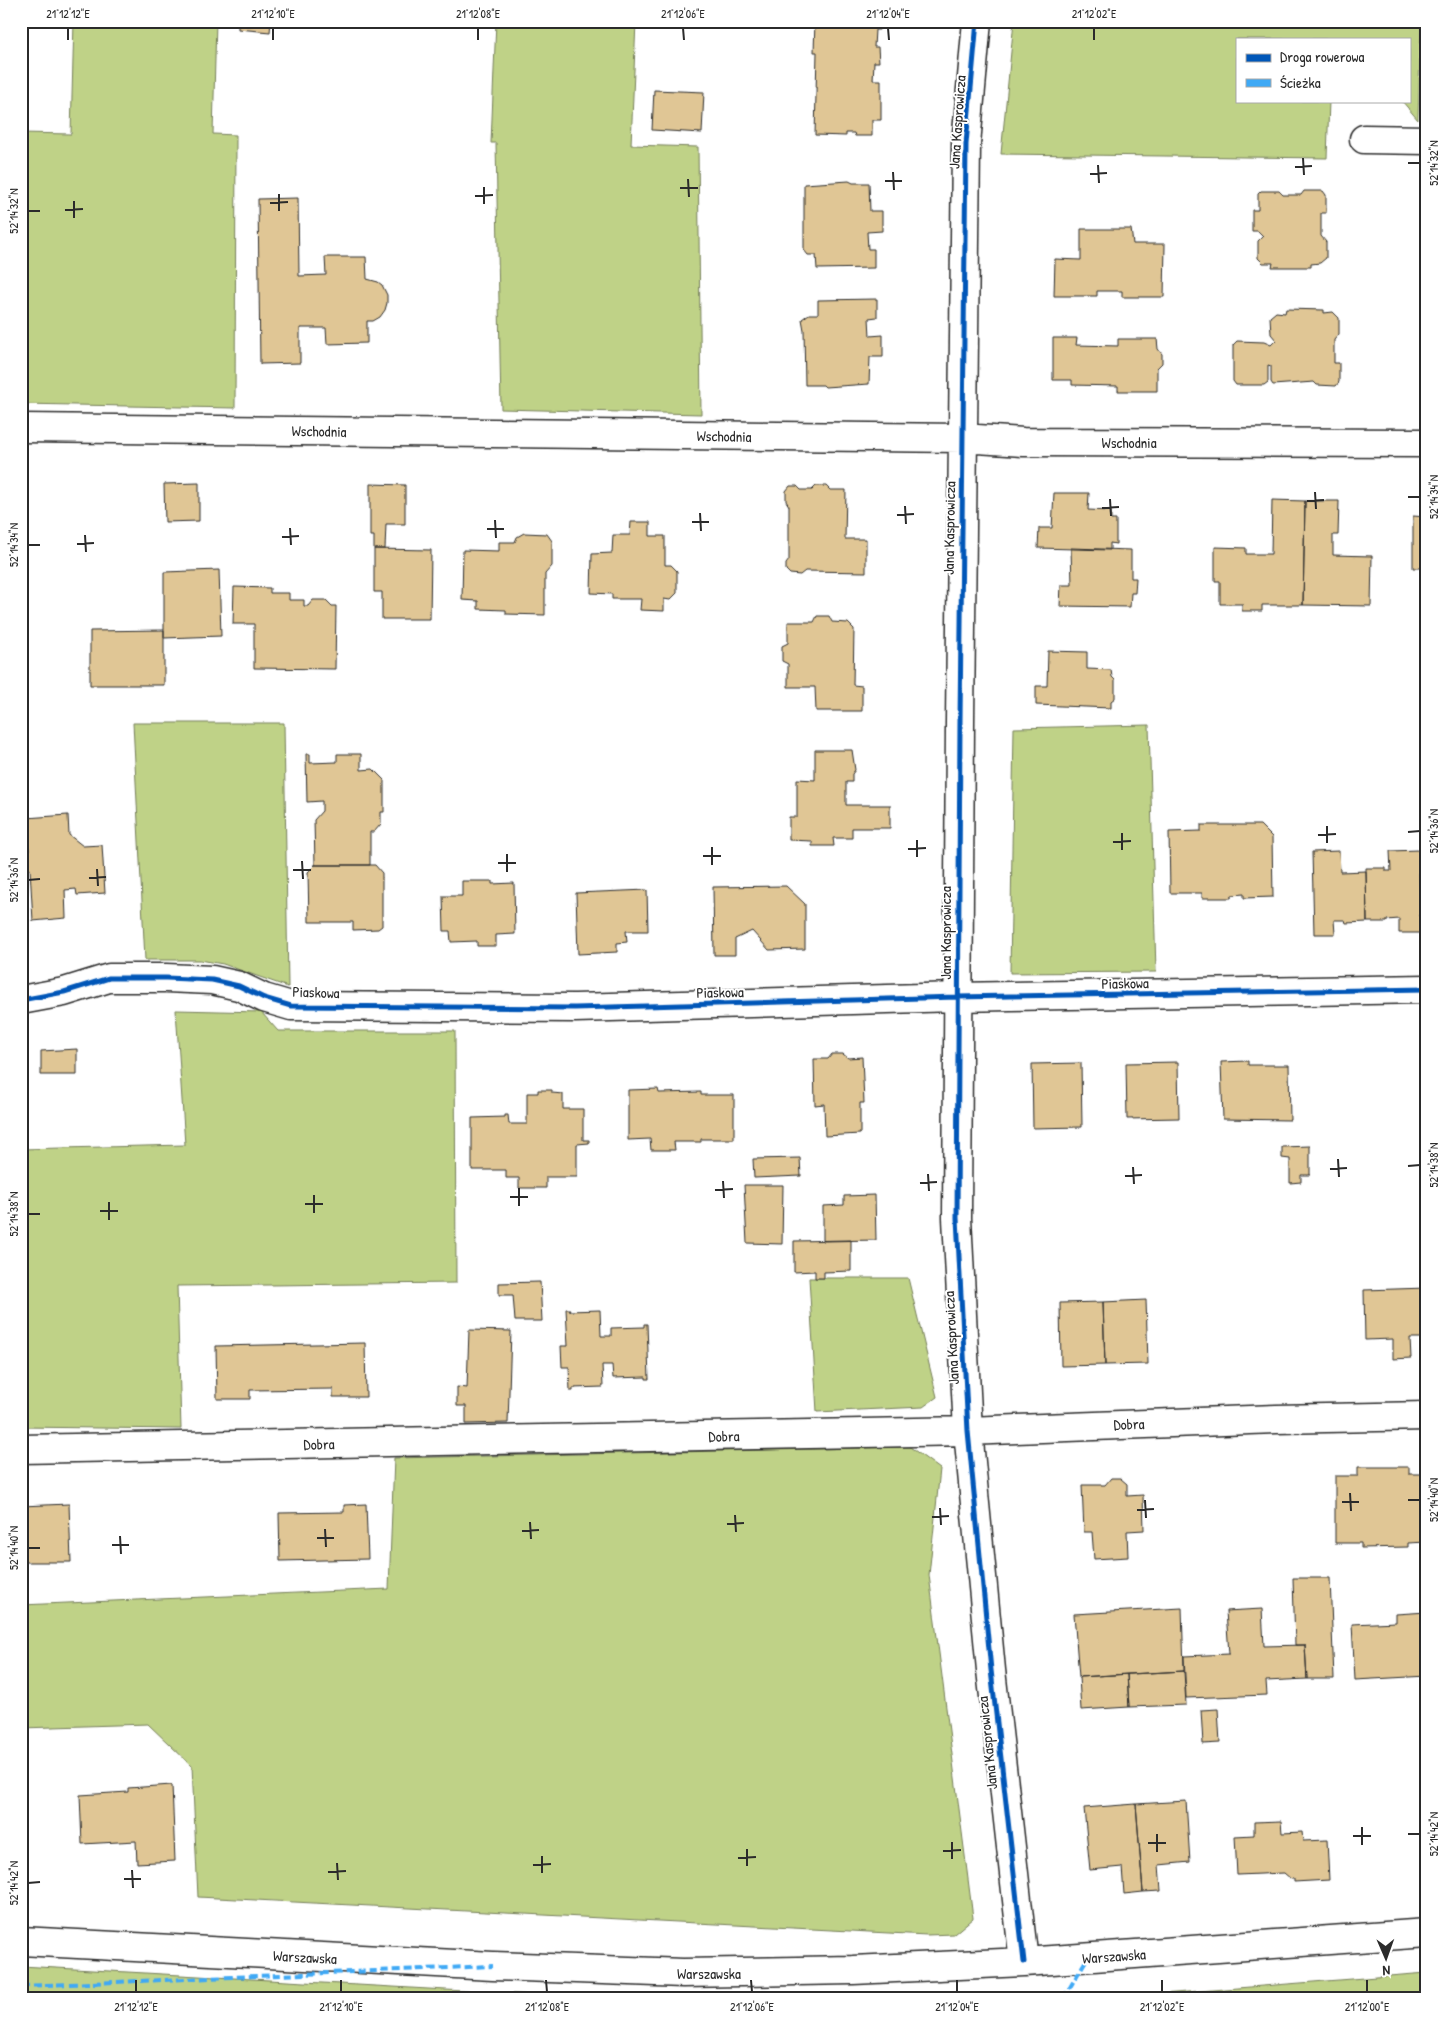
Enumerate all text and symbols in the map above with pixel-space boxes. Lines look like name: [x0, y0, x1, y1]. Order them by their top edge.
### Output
text: 21°12'12"E: [46, 5, 90, 22]
text: 21°12'10"E: [251, 5, 295, 22]
text: 21°12'08"E: [456, 5, 501, 22]
text: 21°12'06"E: [661, 5, 706, 22]
text: 21°12'04"E: [866, 5, 910, 22]
text: 21°12'02"E: [1072, 5, 1117, 22]
legend: [1236, 38, 1410, 102]
text: Droga rowerowa: [1280, 46, 1364, 67]
text: Ścieżka: [1280, 72, 1321, 93]
street label: Jana Kasprowicza: [943, 74, 971, 169]
text: 52°14'32"N: [1425, 140, 1442, 186]
text: 52°14'32"N: [5, 188, 22, 234]
street label: Wschodnia: [291, 420, 347, 442]
street label: Wschodnia: [696, 425, 752, 447]
street label: Wschodnia: [1101, 432, 1157, 453]
text: 52°14'34"N: [1425, 475, 1442, 519]
street label: Jana Kasprowicza: [938, 481, 960, 575]
text: 52°14'34"N: [5, 523, 22, 567]
text: 52°14'36"N: [1425, 809, 1442, 853]
text: 52°14'36"N: [5, 858, 22, 902]
street label: Jana Kasprowicza: [935, 886, 956, 980]
street label: Piaskowa: [1101, 972, 1149, 994]
street label: Piaskowa: [292, 981, 340, 1003]
street label: Piaskowa: [696, 981, 744, 1003]
text: 52°14'38"N: [1425, 1143, 1442, 1187]
text: 52°14'38"N: [5, 1192, 22, 1236]
street label: Jana Kasprowicza: [938, 1291, 964, 1385]
street label: Dobra: [1113, 1413, 1145, 1435]
street label: Dobra: [708, 1425, 740, 1447]
street label: Dobra: [303, 1433, 335, 1455]
text: 52°14'40"N: [1425, 1478, 1442, 1522]
text: 52°14'40"N: [5, 1526, 22, 1570]
street label: Jana Kasprowicza: [972, 1695, 1002, 1791]
text: 52°14'42"N: [1425, 1812, 1442, 1856]
text: 52°14'42"N: [5, 1861, 22, 1905]
north arrow: [1360, 1932, 1410, 1982]
street label: Warszawska: [1081, 1943, 1147, 1969]
street label: Warszawska: [273, 1945, 338, 1969]
text: N: [1382, 1962, 1391, 1981]
street label: Warszawska: [677, 1963, 741, 1984]
text: 21°12'12"E: [114, 1998, 158, 2015]
text: 21°12'10"E: [319, 1998, 363, 2015]
text: 21°12'08"E: [525, 1998, 570, 2015]
text: 21°12'06"E: [730, 1998, 775, 2015]
text: 21°12'04"E: [935, 1998, 979, 2015]
text: 21°12'02"E: [1140, 1998, 1185, 2015]
text: 21°12'00"E: [1345, 1998, 1390, 2015]

